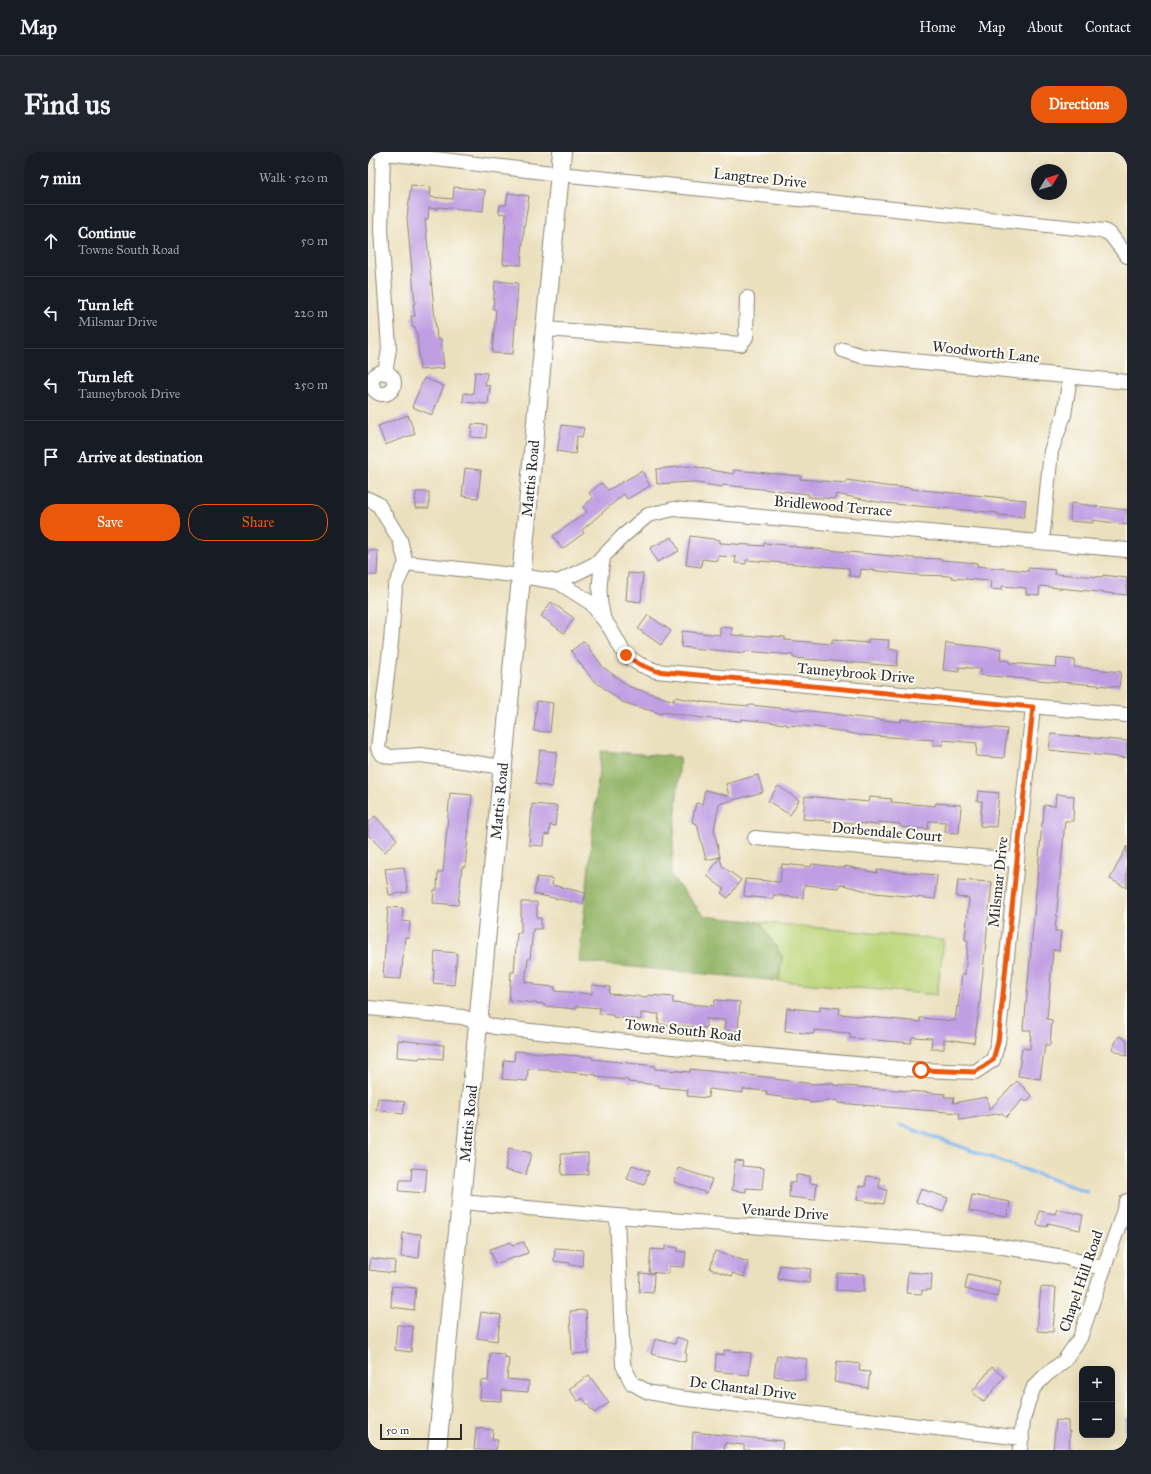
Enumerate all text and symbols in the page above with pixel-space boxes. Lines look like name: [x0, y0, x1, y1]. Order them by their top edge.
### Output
text: Map: [20, 16, 57, 39]
text: Home: [919, 19, 956, 36]
text: Map: [978, 19, 1005, 36]
text: About: [1027, 19, 1063, 36]
text: Contact: [1085, 19, 1131, 36]
button: Directions: [1031, 86, 1127, 123]
text: Find us: [24, 87, 110, 122]
street label: Langtree Drive: [712, 164, 808, 192]
north arrow: [1031, 164, 1067, 200]
text: 7 min: [40, 168, 81, 189]
text: Walk · 520 m: [259, 170, 328, 186]
text: Continue: [78, 224, 136, 242]
icon: ahead: [40, 230, 62, 252]
text: 50 m: [301, 233, 328, 249]
text: Towne South Road: [78, 242, 180, 258]
text: Turn left: [78, 296, 134, 314]
icon: left: [40, 302, 62, 324]
text: 220 m: [294, 305, 328, 321]
text: Milsmar Drive: [78, 314, 157, 330]
street label: Woodworth Lane: [931, 337, 1041, 367]
text: Turn left: [78, 368, 134, 386]
icon: left: [40, 374, 62, 396]
text: 250 m: [294, 377, 328, 393]
text: Tauneybrook Drive: [78, 386, 180, 402]
street label: Mattis Road: [518, 439, 543, 518]
icon: arrive: [40, 446, 62, 468]
text: Arrive at destination: [78, 448, 203, 466]
street label: Bridlewood Terrace: [773, 492, 893, 520]
button: Save: [40, 504, 180, 541]
button: Share: [188, 504, 328, 541]
route end: [617, 646, 635, 664]
street label: Tauneybrook Drive: [796, 659, 916, 687]
street label: Mattis Road: [487, 761, 512, 840]
street label: Dorbendale Court: [831, 818, 944, 846]
street label: Milsmar Drive: [984, 836, 1012, 928]
street label: Towne South Road: [624, 1015, 743, 1045]
route start: [912, 1061, 930, 1079]
street label: Mattis Road: [456, 1084, 481, 1163]
street label: Venarde Drive: [740, 1200, 829, 1224]
street label: Chapel Hill Road: [1055, 1227, 1107, 1334]
map controls: [1079, 1366, 1115, 1438]
button: +: [1079, 1366, 1115, 1402]
street label: De Chantal Drive: [688, 1372, 798, 1404]
button: −: [1079, 1402, 1115, 1438]
scale bar: [380, 1422, 462, 1441]
text: 50 m: [386, 1424, 409, 1437]

